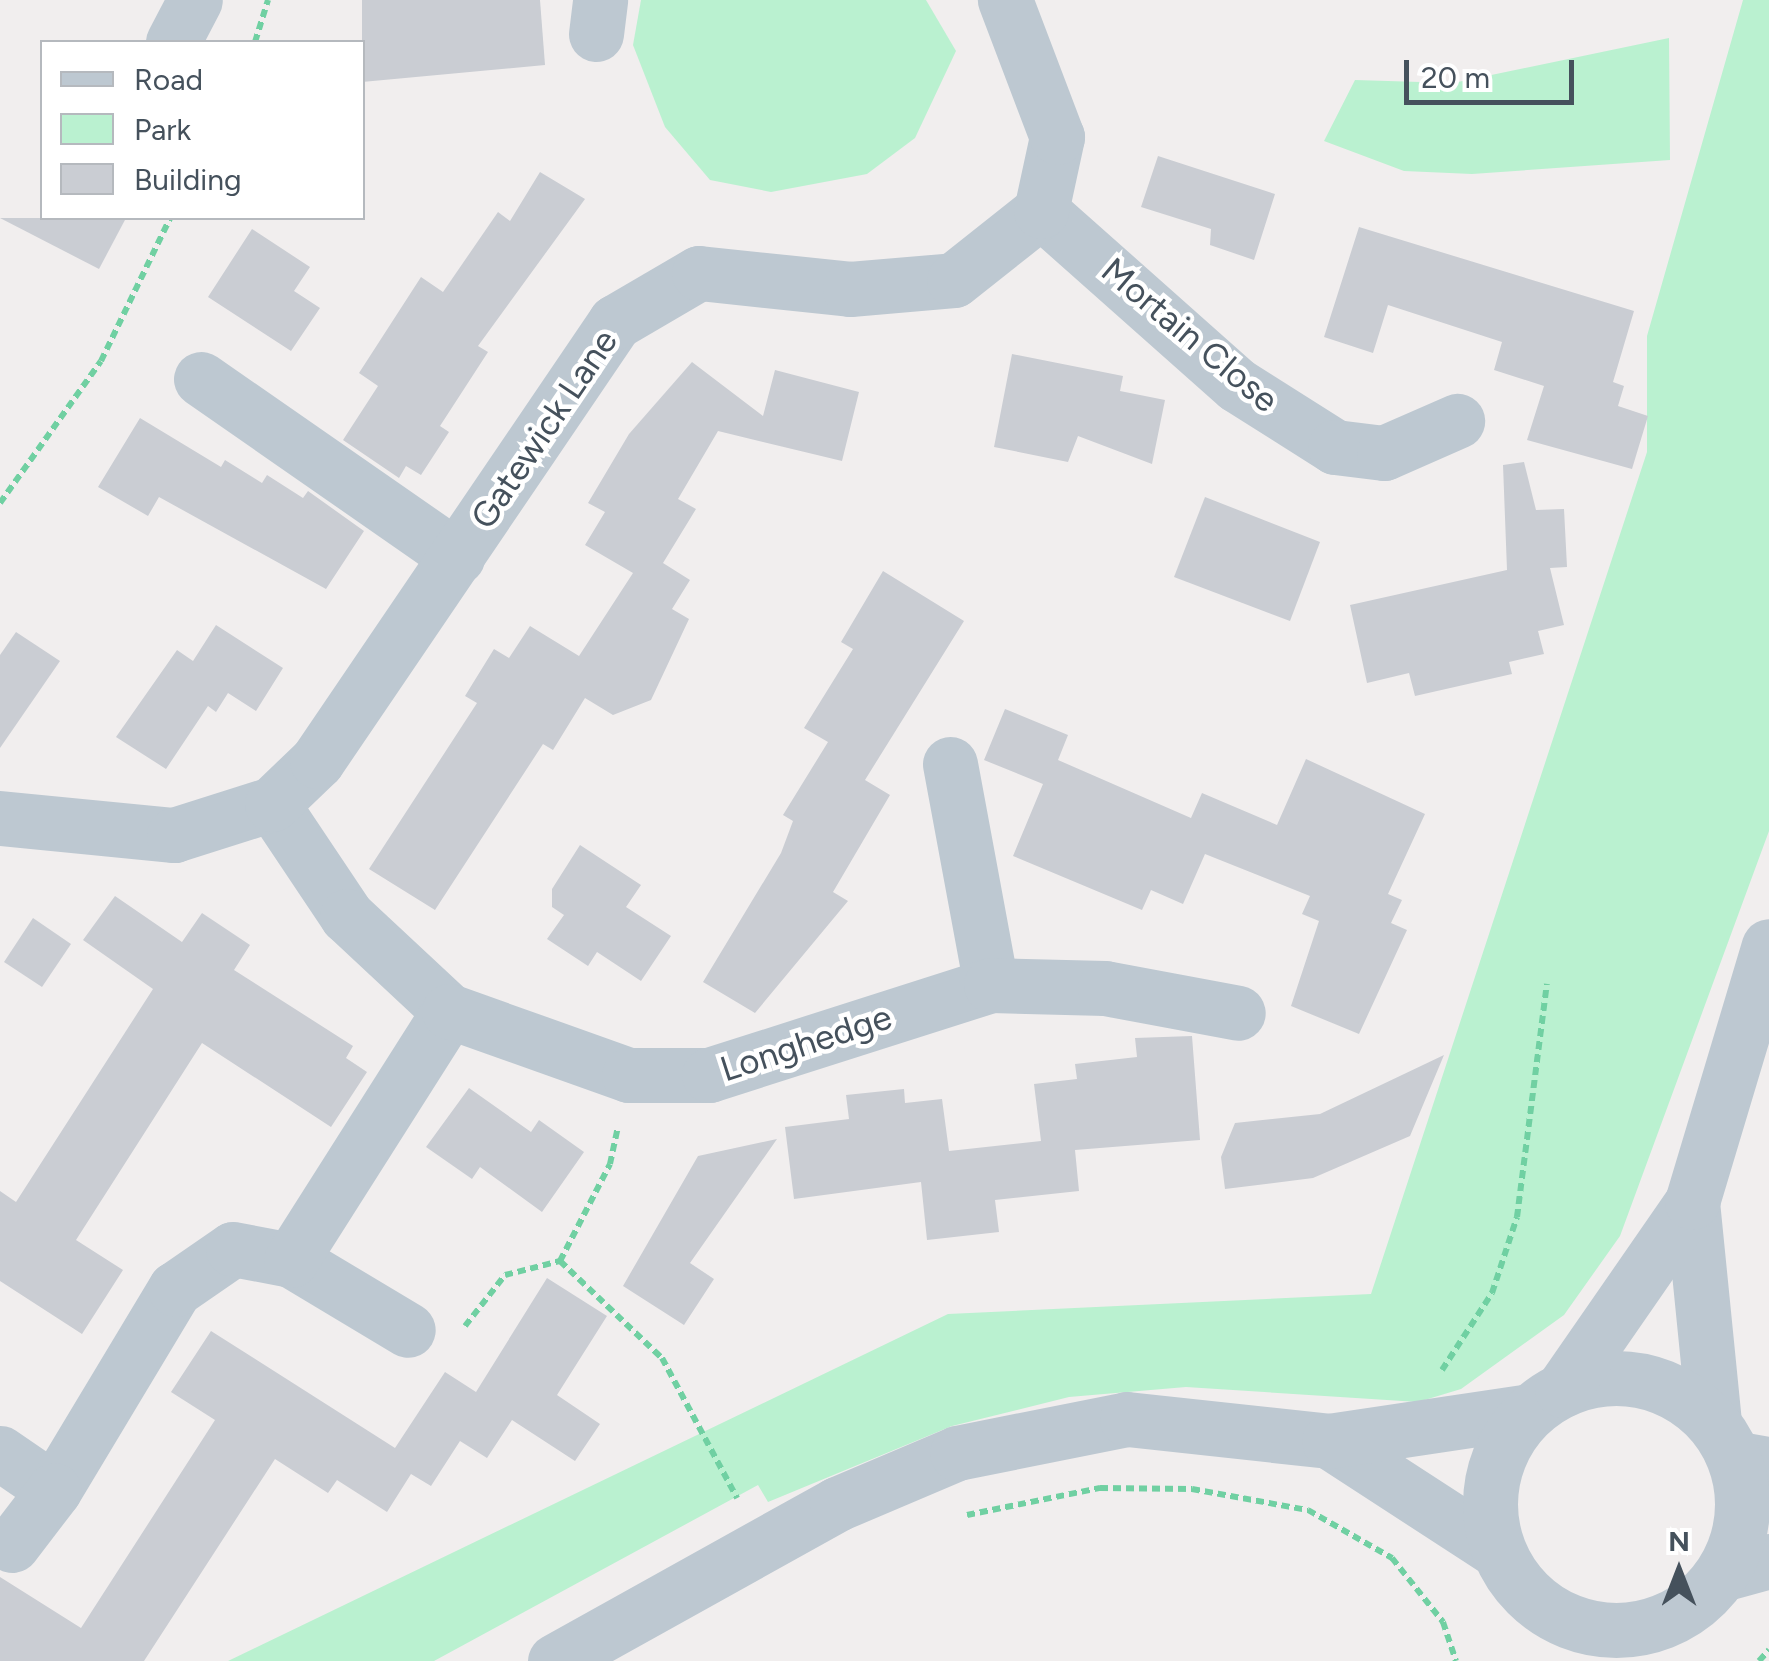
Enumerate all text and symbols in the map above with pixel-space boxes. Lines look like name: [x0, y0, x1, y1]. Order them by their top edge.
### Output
legend: [40, 40, 365, 220]
scale bar: [1409, 40, 1579, 102]
text: 20 m: [1421, 59, 1490, 96]
text: Road: [134, 61, 203, 98]
text: Park: [134, 111, 191, 148]
text: Building: [134, 161, 242, 198]
street label: Mortain Close: [1093, 249, 1287, 421]
street label: Gatewick Lane: [462, 321, 626, 537]
street label: Longhedge: [715, 996, 897, 1090]
north arrow: [1629, 1521, 1729, 1621]
text: N: [1668, 1524, 1690, 1558]

